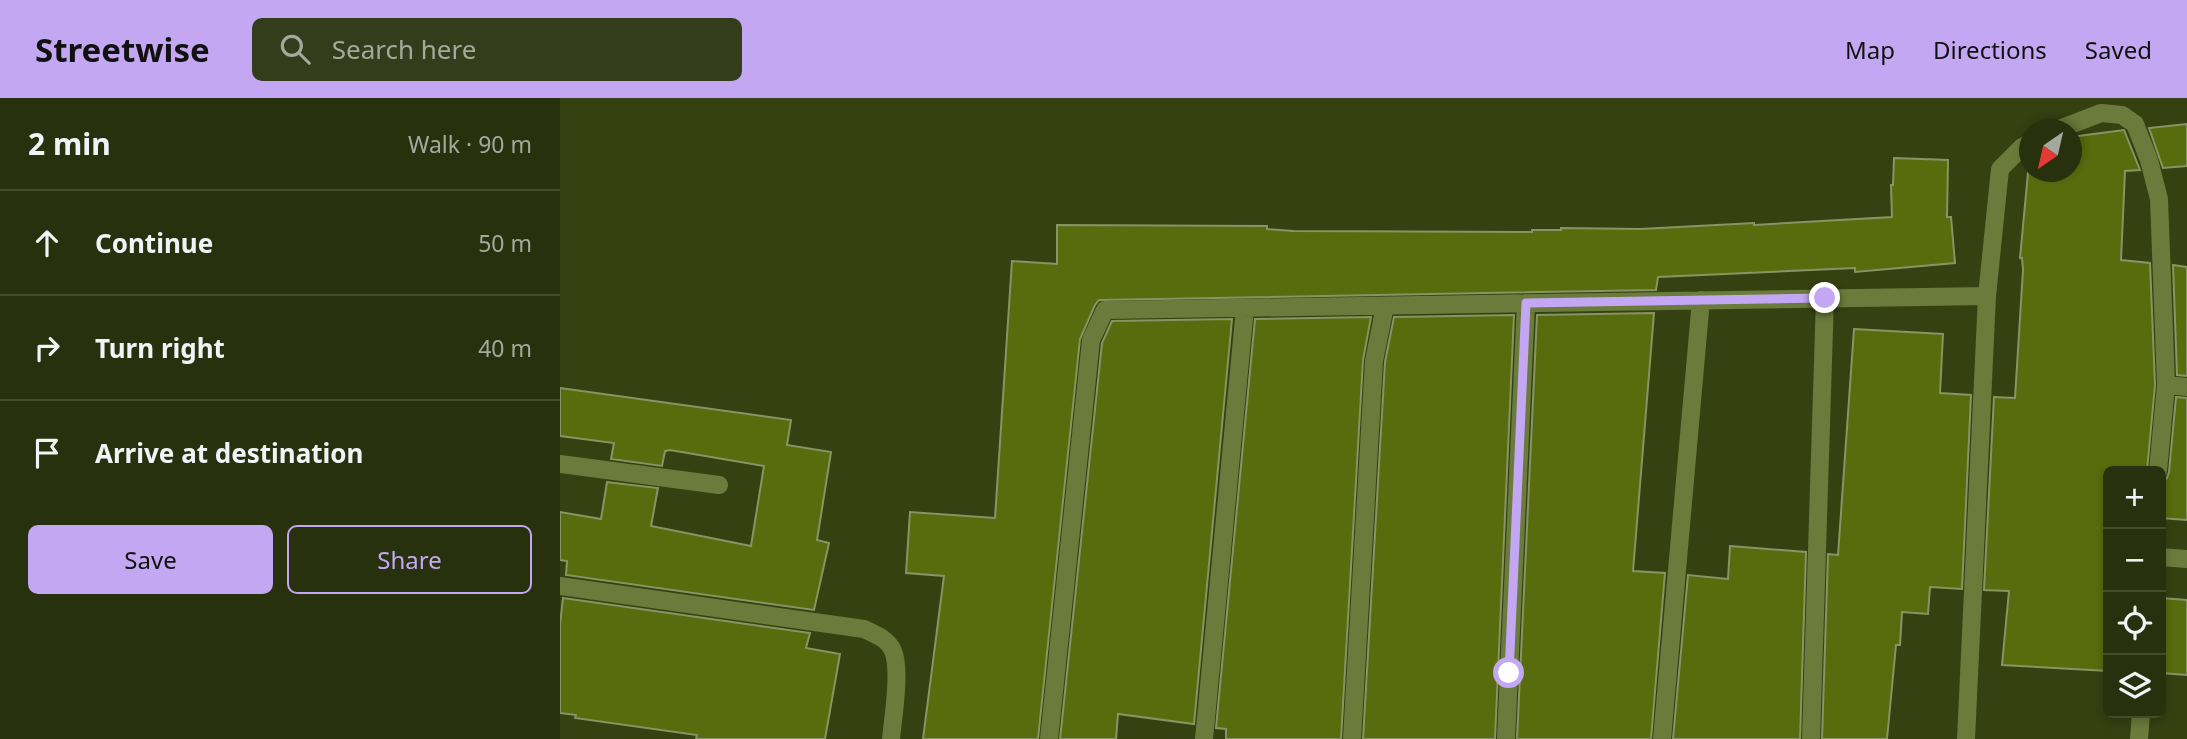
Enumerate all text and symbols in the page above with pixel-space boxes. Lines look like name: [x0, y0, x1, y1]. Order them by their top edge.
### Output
search box: [252, 18, 742, 81]
text: Streetwise: [35, 27, 210, 72]
icon: search: [276, 30, 314, 68]
text: Search here: [332, 31, 476, 67]
text: Map: [1845, 33, 1895, 66]
text: Directions: [1933, 33, 2047, 66]
text: Saved: [2085, 33, 2152, 66]
north arrow: [2019, 119, 2082, 182]
text: 2 min: [28, 123, 111, 164]
text: Walk · 90 m: [408, 128, 532, 160]
icon: ahead: [28, 224, 66, 262]
text: Continue: [95, 225, 213, 261]
text: 50 m: [478, 227, 532, 259]
route end: [1809, 282, 1840, 313]
icon: right: [28, 329, 66, 367]
text: Turn right: [95, 330, 225, 366]
text: 40 m: [478, 332, 532, 364]
icon: arrive: [28, 434, 66, 472]
text: Arrive at destination: [95, 435, 364, 471]
map controls: [2103, 466, 2166, 718]
button: +: [2103, 466, 2166, 529]
button: Save: [28, 525, 273, 594]
button: Share: [287, 525, 532, 594]
button: −: [2103, 529, 2166, 592]
button: locate: [2103, 592, 2166, 655]
button: layers: [2103, 655, 2166, 718]
route start: [1493, 657, 1524, 688]

